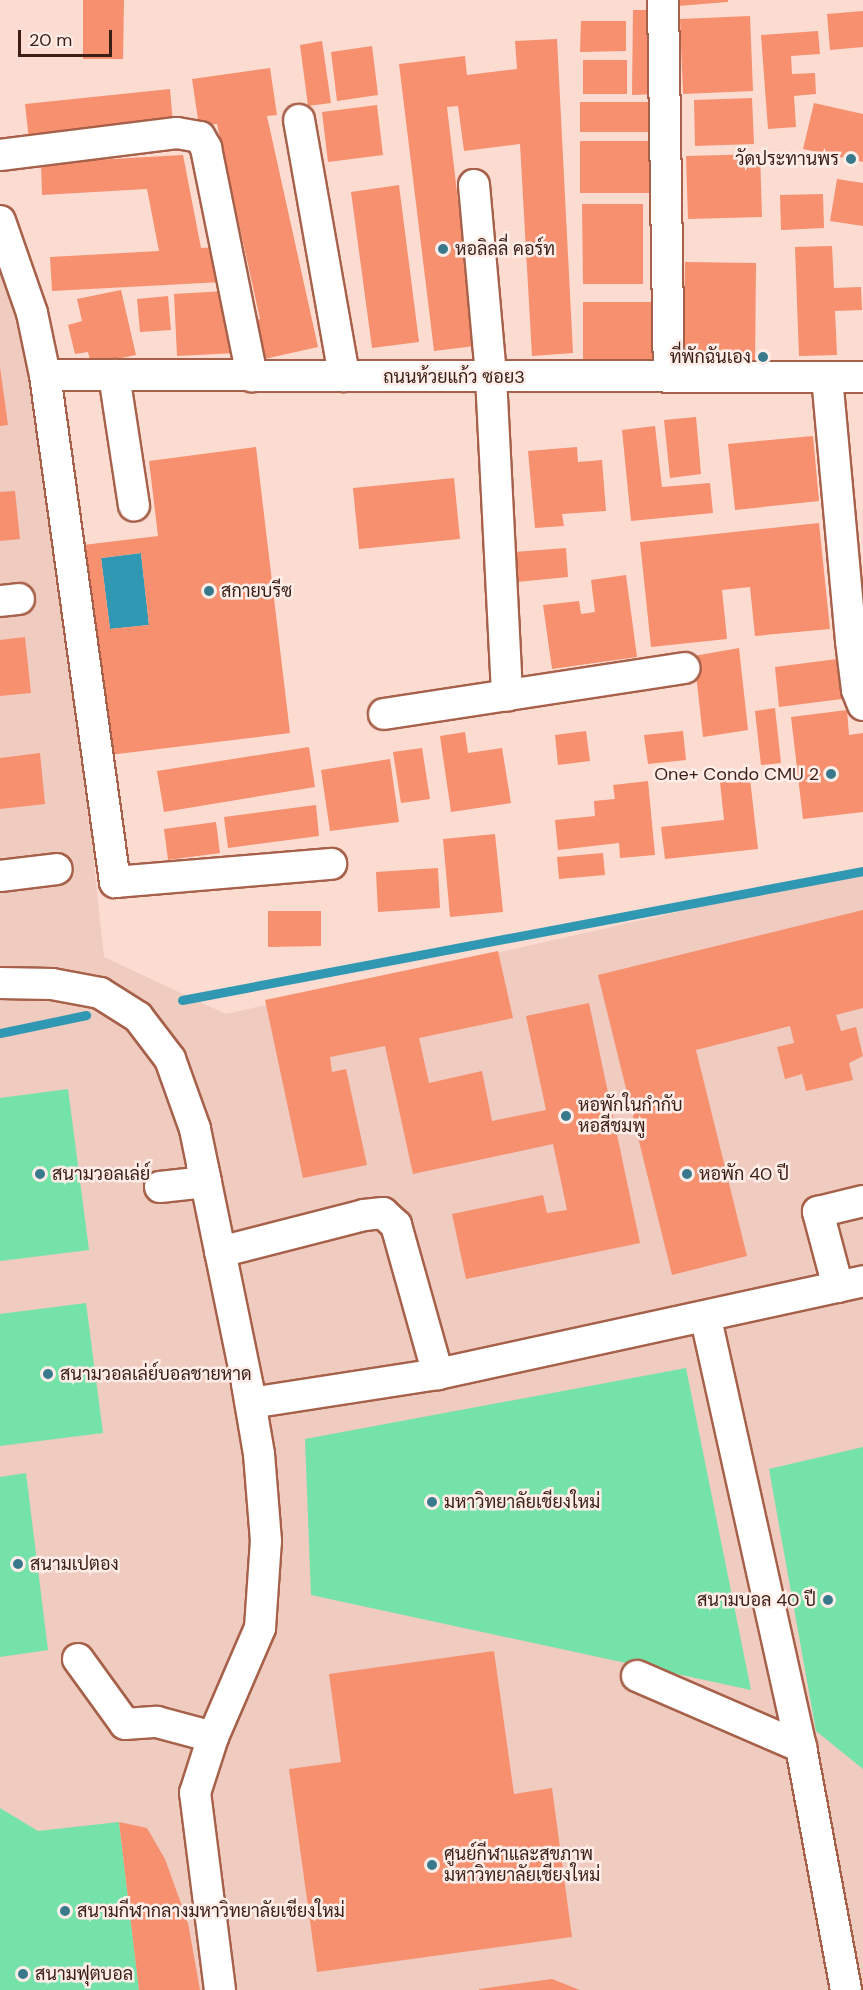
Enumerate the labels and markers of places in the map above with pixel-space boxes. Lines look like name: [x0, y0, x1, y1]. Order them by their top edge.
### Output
place label: วัดประทานพร: [735, 148, 839, 170]
marker: วัดประทานพร: [844, 152, 858, 166]
place label: หอลิลลี่ คอร์ท: [455, 238, 555, 260]
marker: หอลิลลี่ คอร์ท: [436, 242, 450, 256]
place label: ที่พักฉันเอง: [670, 346, 751, 368]
marker: ที่พักฉันเอง: [756, 350, 770, 364]
place label: สกายบรีซ: [221, 580, 292, 602]
marker: สกายบรีซ: [202, 584, 216, 598]
place label: One+ Condo CMU 2: [654, 763, 819, 785]
marker: One+ Condo CMU 2: [824, 767, 838, 781]
place label: หอพักในกำกับ หอสีชมพู: [578, 1095, 683, 1138]
marker: หอพักในกำกับ หอสีชมพู: [559, 1109, 573, 1123]
place label: สนามวอลเล่ย์: [52, 1163, 150, 1185]
place label: หอพัก 40 ปี: [699, 1163, 789, 1185]
marker: สนามวอลเล่ย์: [33, 1167, 47, 1181]
marker: หอพัก 40 ปี: [680, 1167, 694, 1181]
place label: สนามวอลเล่ย์บอลชายหาด: [60, 1363, 252, 1385]
marker: สนามวอลเล่ย์บอลชายหาด: [41, 1367, 55, 1381]
place label: มหาวิทยาลัยเชียงใหม่: [444, 1491, 600, 1513]
marker: มหาวิทยาลัยเชียงใหม่: [425, 1495, 439, 1509]
place label: สนามเปตอง: [30, 1553, 119, 1575]
marker: สนามเปตอง: [11, 1557, 25, 1571]
place label: สนามบอล 40 ปี: [697, 1589, 816, 1611]
marker: สนามบอล 40 ปี: [821, 1593, 835, 1607]
place label: ศูนย์กีฬาและสุขภาพ มหาวิทยาลัยเชียงใหม่: [444, 1844, 600, 1886]
marker: ศูนย์กีฬาและสุขภาพ มหาวิทยาลัยเชียงใหม่: [425, 1858, 439, 1872]
place label: สนามกีฬากลางมหาวิทยาลัยเชียงใหม่: [77, 1900, 345, 1922]
marker: สนามกีฬากลางมหาวิทยาลัยเชียงใหม่: [58, 1904, 72, 1918]
place label: สนามฟุตบอล: [35, 1963, 133, 1985]
marker: สนามฟุตบอล: [16, 1967, 30, 1981]

